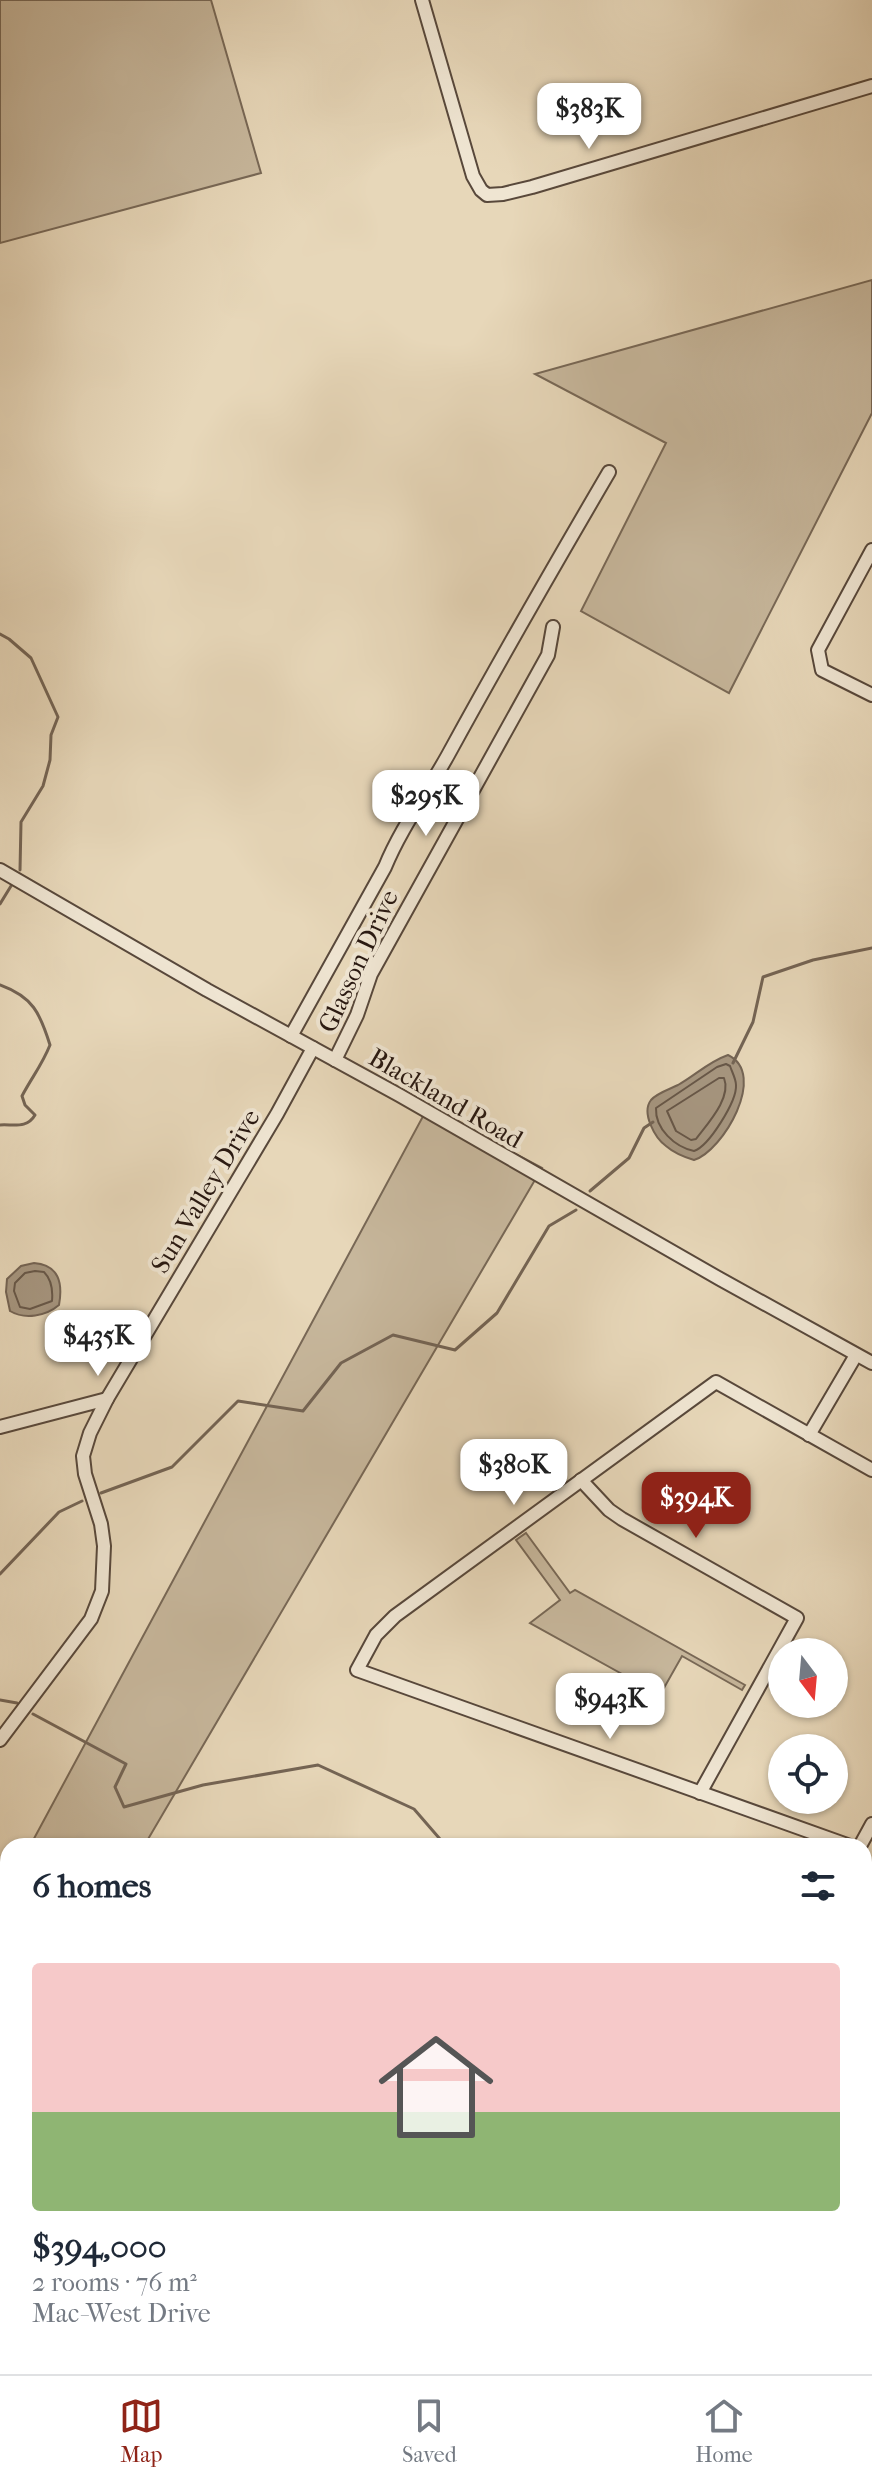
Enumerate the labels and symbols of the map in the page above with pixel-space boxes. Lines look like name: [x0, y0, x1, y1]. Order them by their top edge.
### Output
pin: $383K: [533, 83, 645, 151]
pin: $295K: [370, 770, 482, 838]
street label: Glasson Drive: [312, 885, 405, 1038]
street label: Blackland Road: [363, 1042, 529, 1155]
street label: Sun Valley Drive: [144, 1104, 267, 1279]
pin: $435K: [42, 1310, 154, 1378]
pin: $380K: [458, 1439, 570, 1507]
pin: $394K: [640, 1472, 752, 1540]
north arrow: [768, 1638, 848, 1718]
pin: $943K: [554, 1673, 666, 1741]

